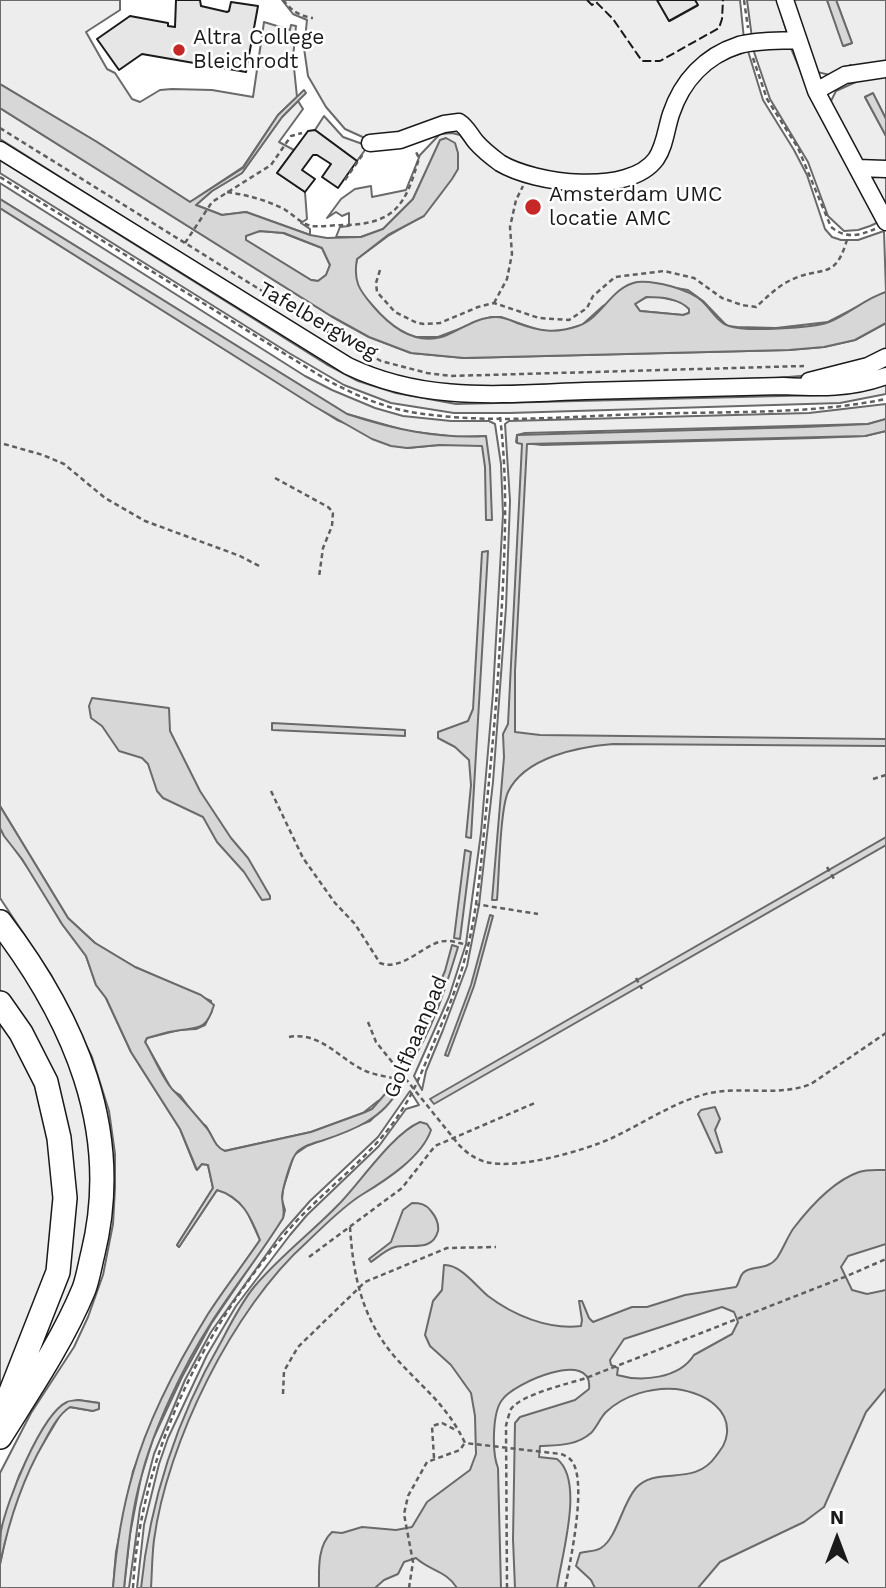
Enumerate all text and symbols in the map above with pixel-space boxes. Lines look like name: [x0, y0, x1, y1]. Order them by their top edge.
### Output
place label: Altra College Bleichrodt: [193, 25, 324, 75]
marker: Altra College Bleichrodt: [171, 42, 187, 58]
place label: Amsterdam UMC locatie AMC: [549, 182, 723, 232]
marker: Amsterdam UMC locatie AMC: [523, 197, 543, 217]
street label: Tafelbergweg: [254, 277, 382, 365]
street label: Golfbaanpad: [379, 972, 453, 1102]
north arrow: [802, 1504, 872, 1574]
text: N: [830, 1506, 844, 1529]

